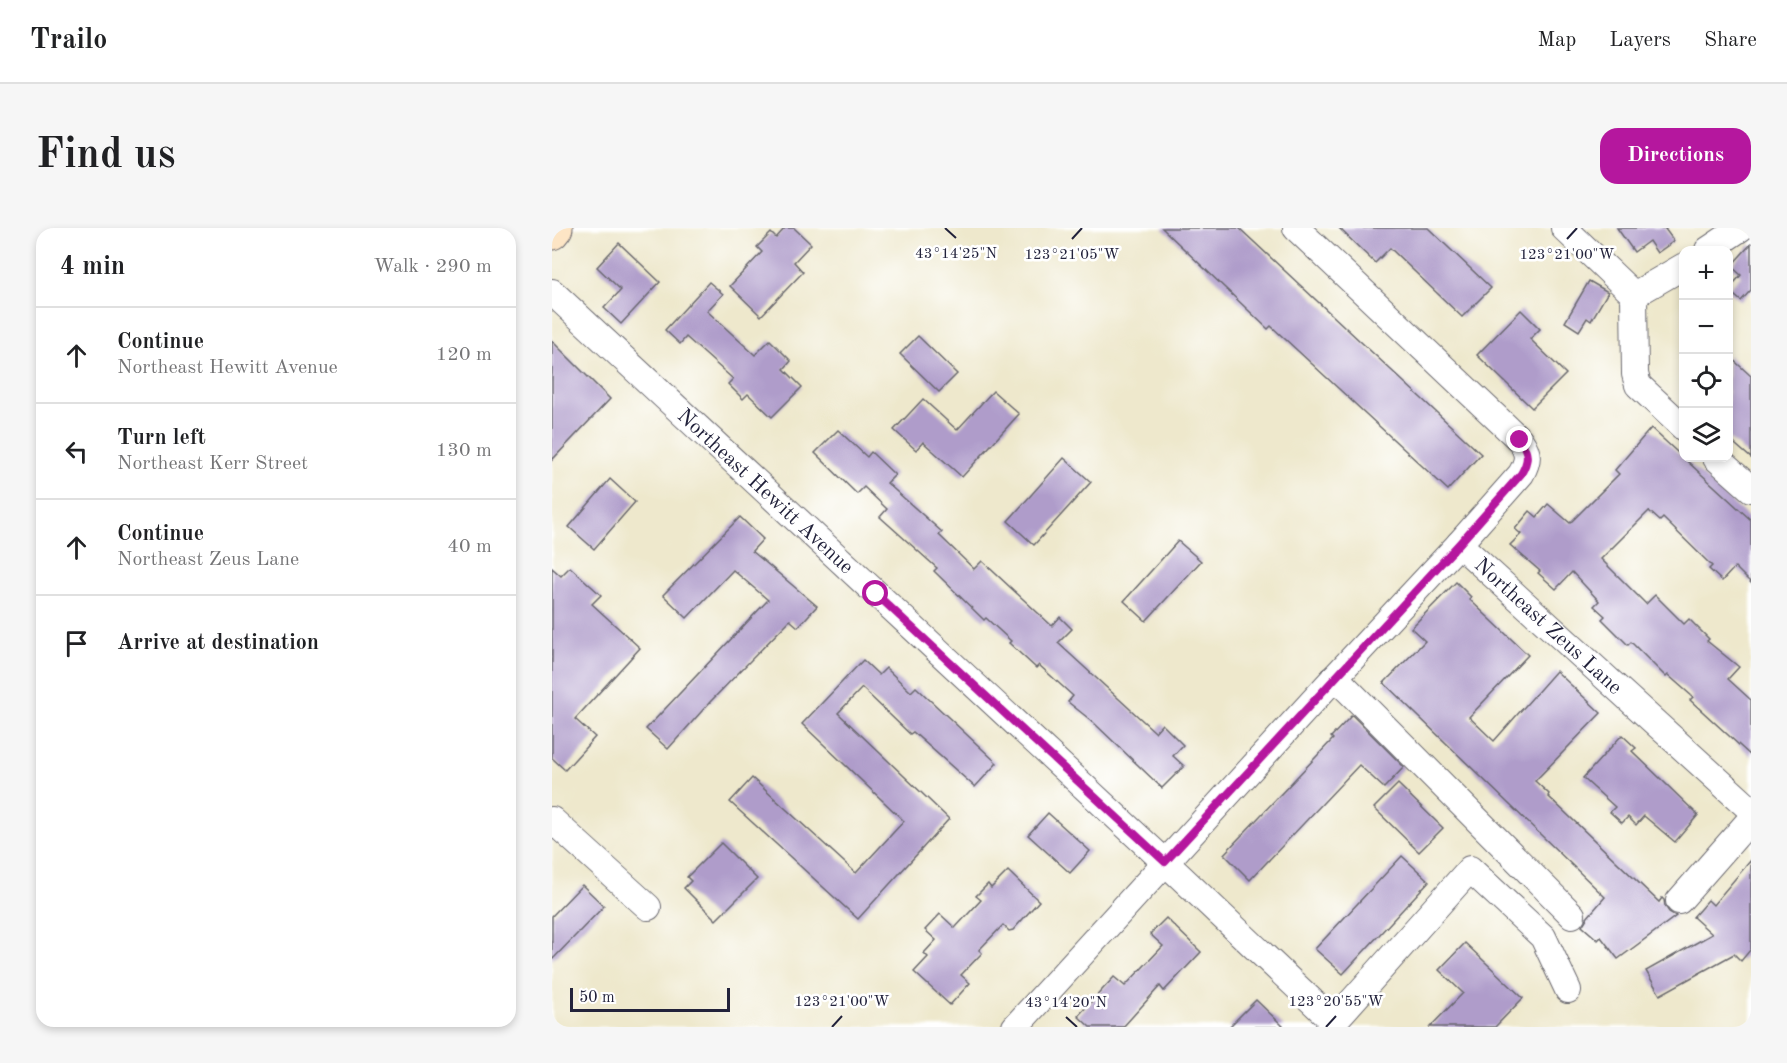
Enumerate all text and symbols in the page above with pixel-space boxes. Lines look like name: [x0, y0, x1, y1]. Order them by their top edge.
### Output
text: Trailo: [30, 27, 107, 55]
text: Map: [1537, 30, 1576, 51]
text: Layers: [1609, 30, 1671, 51]
text: Share: [1704, 30, 1757, 51]
button: Directions: [1600, 128, 1751, 184]
text: Find us: [36, 135, 175, 177]
map controls: [1679, 246, 1733, 462]
button: +: [1679, 246, 1733, 300]
text: 43°14'25"N: [915, 247, 997, 262]
text: 123°21'05"W: [1024, 248, 1120, 263]
text: 123°21'00"W: [1519, 248, 1615, 263]
text: 4 min: [60, 254, 125, 280]
text: Walk · 290 m: [373, 257, 492, 277]
button: −: [1679, 300, 1733, 354]
text: Continue: [117, 331, 204, 353]
icon: ahead: [60, 339, 93, 372]
text: 120 m: [436, 345, 492, 365]
button: locate: [1679, 354, 1733, 408]
text: Northeast Hewitt Avenue: [117, 358, 338, 378]
street label: Northeast Hewitt Avenue: [673, 405, 857, 579]
button: layers: [1679, 408, 1733, 462]
route end: [1506, 426, 1532, 452]
text: Turn left: [117, 427, 206, 449]
icon: left: [60, 435, 93, 468]
text: 130 m: [436, 441, 492, 461]
text: Northeast Kerr Street: [117, 454, 308, 474]
text: Continue: [117, 523, 204, 545]
icon: ahead: [60, 531, 93, 564]
text: 40 m: [447, 537, 492, 557]
text: Northeast Zeus Lane: [117, 550, 299, 570]
street label: Northeast Zeus Lane: [1470, 555, 1626, 699]
route start: [862, 580, 888, 606]
icon: arrive: [60, 627, 93, 660]
text: Arrive at destination: [117, 632, 319, 654]
scale bar: [570, 985, 730, 1012]
text: 50 m: [579, 990, 615, 1006]
text: 123°21'00"W: [794, 995, 890, 1010]
text: 123°20'55"W: [1288, 995, 1384, 1010]
text: 43°14'20"N: [1025, 996, 1107, 1011]

